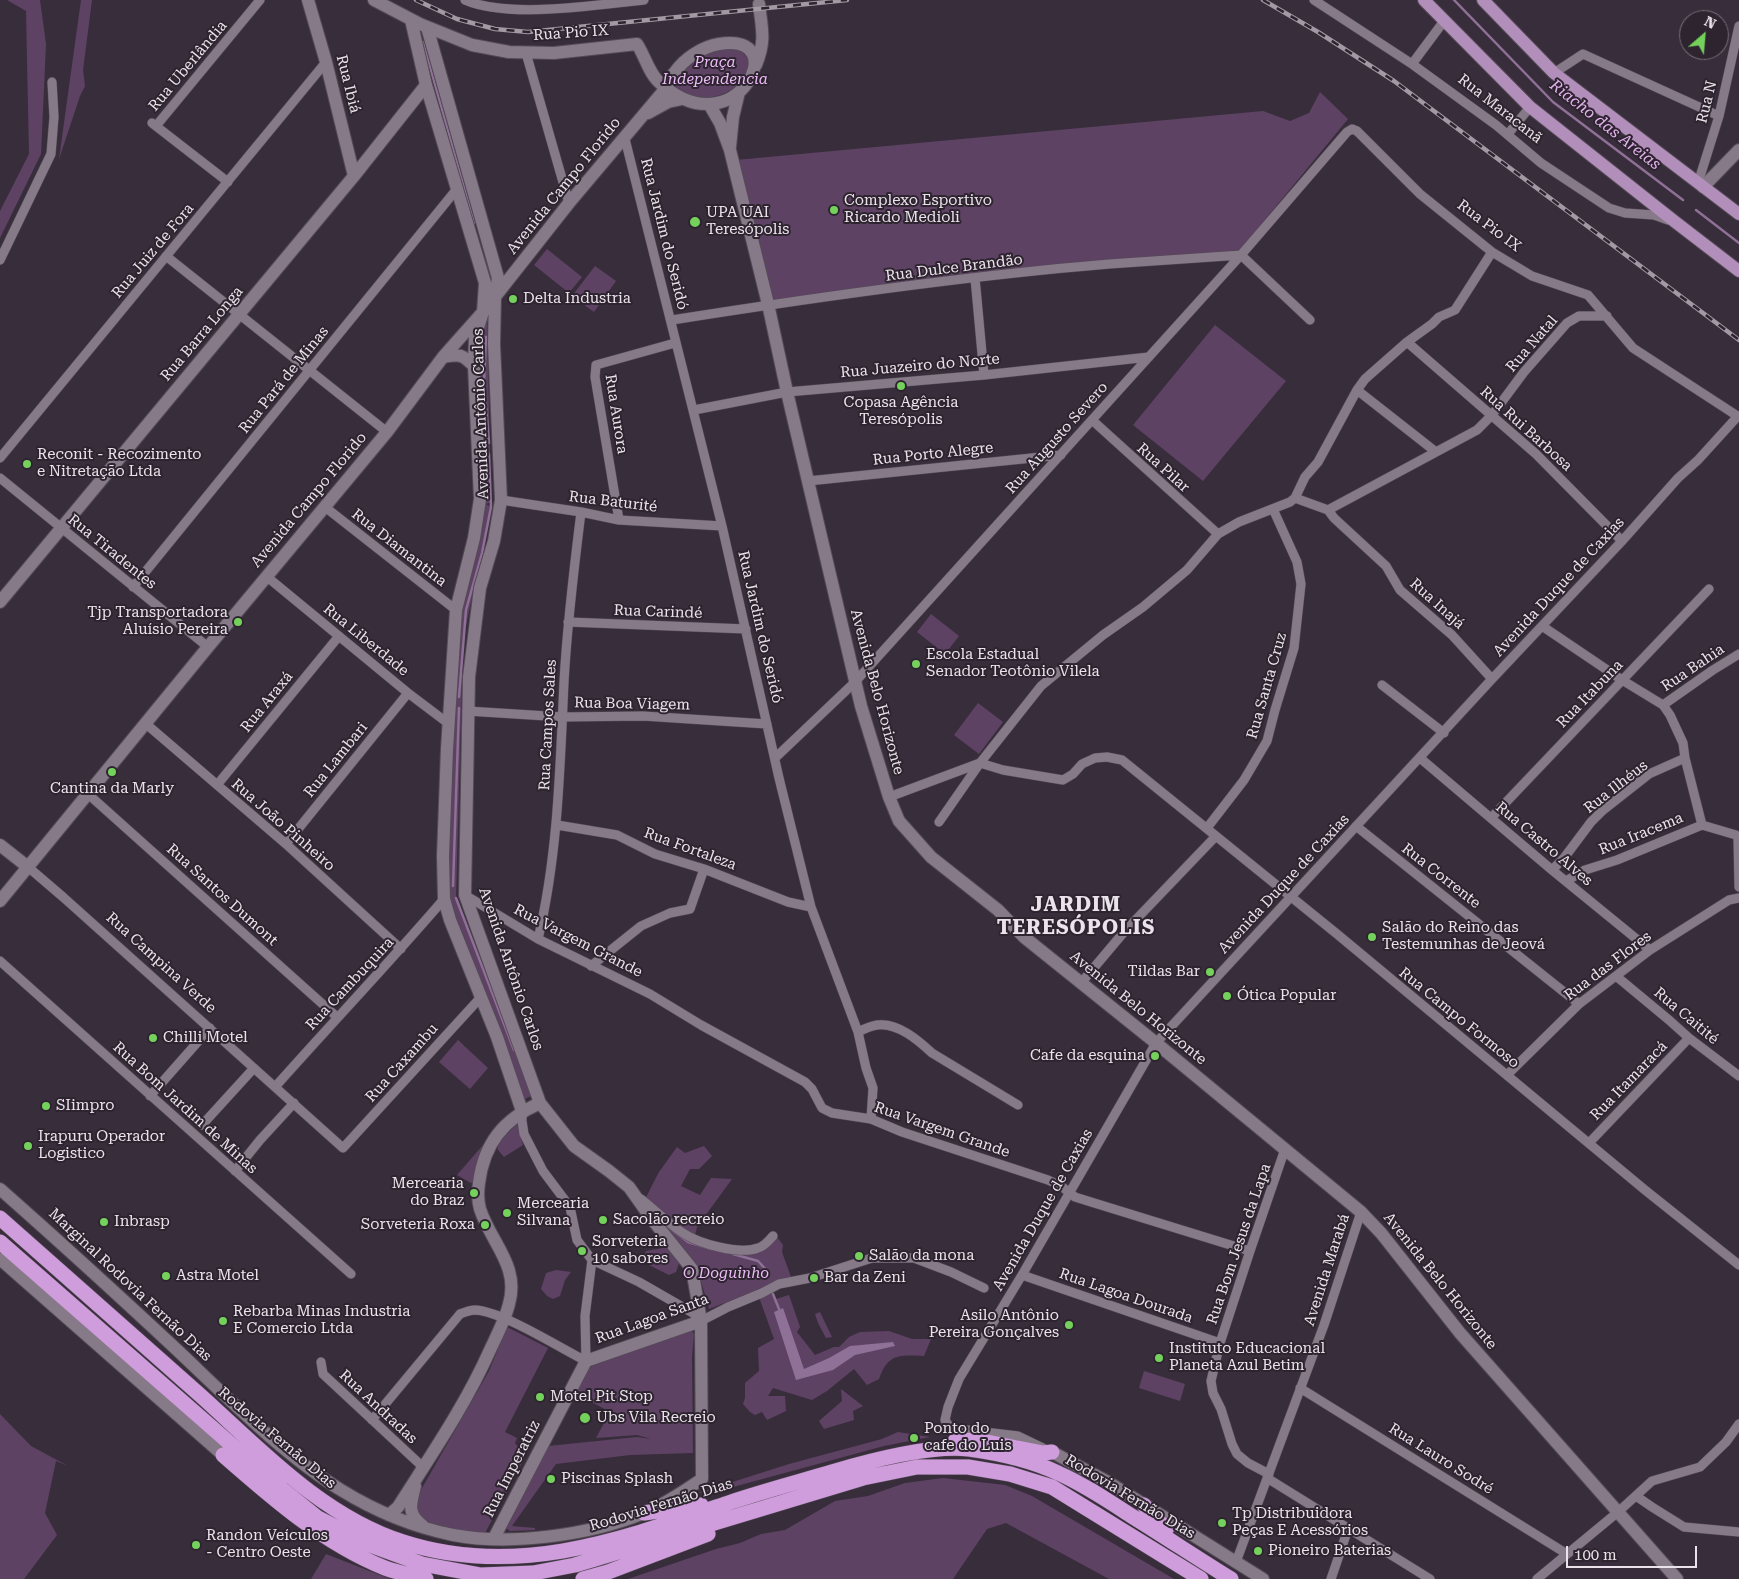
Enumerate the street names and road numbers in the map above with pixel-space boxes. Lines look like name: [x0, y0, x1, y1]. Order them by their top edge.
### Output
street label: Rua Uberlândia: [145, 17, 231, 115]
street label: Rua Pio IX: [533, 21, 609, 45]
street label: Rua Ibiá: [332, 53, 364, 115]
street label: Rua Maracanã: [1454, 71, 1546, 147]
street label: Rua N: [1693, 79, 1721, 125]
street label: Avenida Campo Florido: [503, 114, 625, 258]
street label: Rua Jardim do Seridó: [636, 156, 692, 312]
street label: Rua Pio IX: [1453, 196, 1525, 256]
street label: Rua Juiz de Fora: [108, 200, 198, 302]
street label: Rua Dulce Brandão: [884, 251, 1024, 285]
street label: Rua Barra Longa: [157, 283, 247, 385]
street label: Rua Natal: [1502, 312, 1562, 376]
street label: Rua Pará de Minas: [235, 323, 333, 437]
street label: Avenida Antônio Carlos: [469, 328, 493, 500]
street label: Rua Juazeiro do Norte: [840, 350, 1000, 382]
street label: Rua Aurora: [601, 373, 631, 455]
street label: Rua Augusto Severo: [1002, 378, 1112, 498]
street label: Rua Rui Barbosa: [1476, 383, 1576, 475]
street label: Avenida Campo Florido: [247, 429, 371, 571]
street label: Rua Porto Alegre: [872, 439, 994, 469]
street label: Rua Pilar: [1133, 440, 1193, 496]
street label: Rua Baturité: [568, 488, 658, 516]
street label: Rua Diamantina: [348, 505, 450, 591]
street label: Rua Tiradentes: [64, 511, 160, 593]
street label: Avenida Duque de Caxias: [1490, 514, 1628, 660]
street label: Rua Jardim do Seridó: [734, 549, 786, 705]
street label: Rua Inajá: [1406, 575, 1468, 633]
street label: Rua Liberdade: [320, 600, 412, 680]
street label: Rua Carindé: [613, 601, 703, 623]
street label: Avenida Belo Horizonte: [846, 607, 908, 777]
street label: Rua Santa Cruz: [1243, 631, 1291, 741]
street label: Rua Bahia: [1658, 640, 1728, 696]
street label: Rua Itabuna: [1553, 656, 1627, 732]
street label: Rua Campos Sales: [536, 659, 560, 791]
street label: Rua Araxá: [237, 668, 297, 736]
street label: Rua Boa Viagem: [574, 694, 690, 714]
street label: Rua Lambari: [300, 719, 372, 801]
street label: Rua Ilhéus: [1580, 756, 1652, 818]
street label: Rua João Pinheiro: [227, 775, 339, 875]
street label: Rua Castro Alves: [1492, 798, 1596, 890]
street label: Rua Iracema: [1596, 809, 1686, 859]
street label: Avenida Duque de Caxias: [1215, 811, 1353, 957]
street label: Rua Fortaleza: [641, 824, 739, 874]
street label: Rua Santos Dumont: [163, 840, 281, 950]
street label: Rua Corrente: [1398, 840, 1484, 912]
street label: Avenida Antônio Carlos: [475, 885, 547, 1053]
street label: Rua Vargem Grande: [511, 901, 645, 981]
street label: Rua Campina Verde: [102, 909, 220, 1017]
street label: Rua das Flores: [1561, 927, 1655, 1005]
street label: Rua Cambuquira: [302, 934, 398, 1034]
street label: Avenida Belo Horizonte: [1066, 947, 1210, 1069]
street label: Rua Campo Formoso: [1395, 964, 1523, 1072]
street label: Rua Caitité: [1650, 984, 1722, 1048]
street label: Rua Caxambu: [362, 1020, 442, 1106]
street label: Rua Bom Jardim de Minas: [109, 1038, 261, 1178]
street label: Rua Itamaracá: [1587, 1038, 1671, 1124]
street label: Rua Vargem Grande: [872, 1098, 1012, 1162]
street label: Avenida Duque de Caxias: [989, 1126, 1097, 1294]
street label: Rua Bom Jesus da Lapa: [1203, 1161, 1275, 1327]
street label: Marginal Rodovia Fernão Dias: [45, 1205, 215, 1365]
street label: Avenida Belo Horizonte: [1379, 1209, 1501, 1353]
street label: Avenida Marabá: [1300, 1212, 1354, 1328]
street label: Rua Lagoa Dourada: [1057, 1265, 1195, 1327]
street label: Rua Lagoa Santa: [593, 1290, 711, 1348]
street label: Rua Andradas: [335, 1366, 421, 1448]
street label: Rodovia Fernão Dias: [214, 1383, 340, 1493]
street label: Rua Imperatriz: [480, 1418, 544, 1520]
street label: Rua Lauro Sodré: [1385, 1420, 1497, 1498]
street label: Rodovia Fernão Dias: [1062, 1451, 1198, 1543]
street label: Rodovia Fernão Dias: [587, 1475, 735, 1535]

